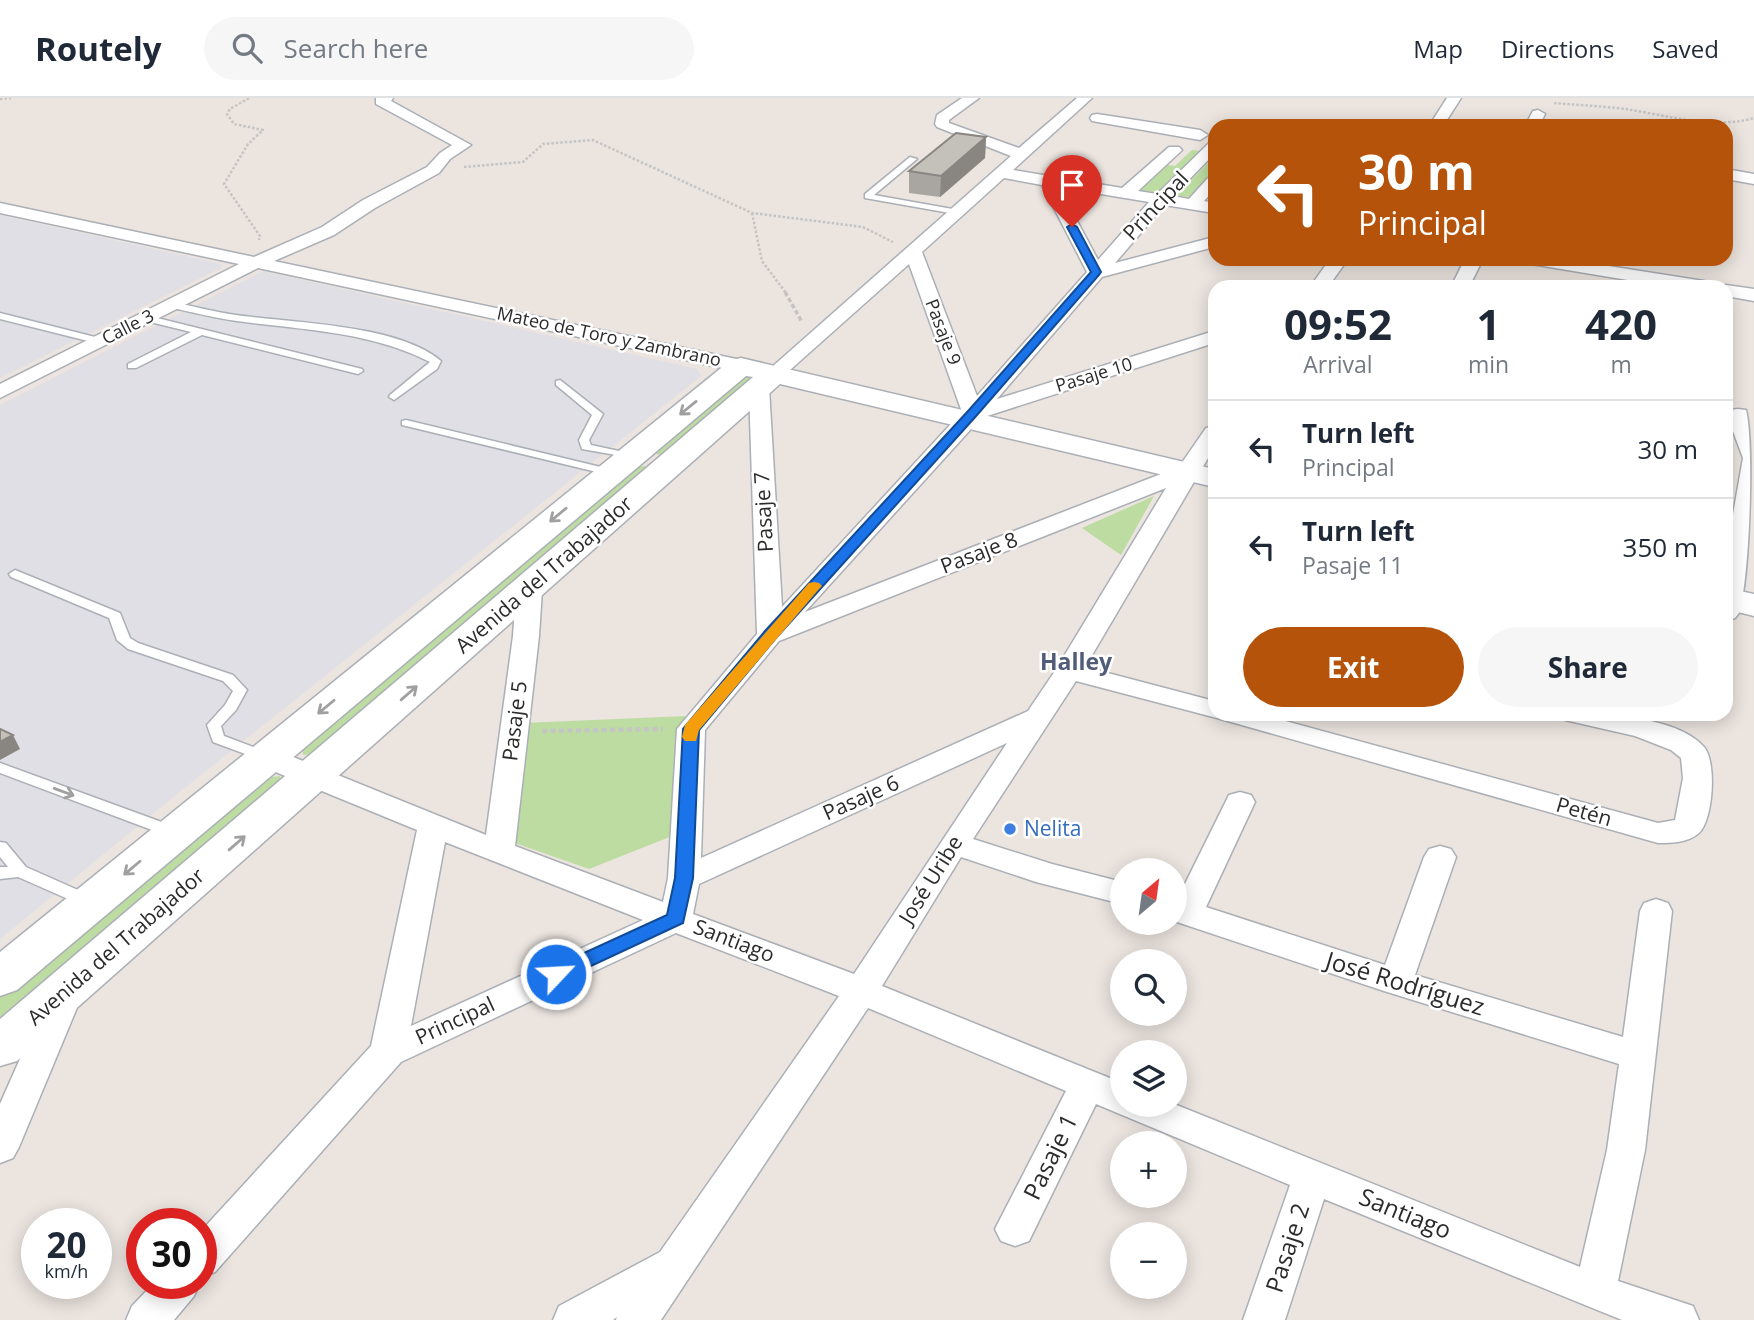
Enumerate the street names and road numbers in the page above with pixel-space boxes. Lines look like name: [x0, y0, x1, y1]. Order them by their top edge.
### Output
street label: Principal: [1116, 165, 1194, 246]
street label: Pasaje 9: [920, 295, 968, 368]
street label: Mateo de Toro y Zambrano: [495, 301, 723, 372]
street label: Calle 3: [97, 303, 158, 349]
street label: Pasaje 10: [1052, 351, 1135, 397]
street label: Pasaje 7: [747, 471, 779, 553]
street label: Avenida del Trabajador: [449, 489, 638, 659]
street label: Pasaje 8: [936, 525, 1021, 580]
street label: Pasaje 5: [495, 679, 533, 763]
street label: Pasaje 6: [818, 768, 903, 826]
street label: Petén: [1553, 790, 1615, 832]
street label: José Uribe: [891, 830, 968, 931]
street label: Avenida del Trabajador: [21, 861, 210, 1031]
street label: Santiago: [690, 912, 779, 968]
street label: José Rodríguez: [1320, 942, 1489, 1022]
street label: Principal: [410, 990, 499, 1051]
street label: Pasaje 1: [1015, 1108, 1085, 1205]
street label: Santiago: [1355, 1179, 1457, 1246]
street label: Pasaje 2: [1257, 1199, 1316, 1296]

